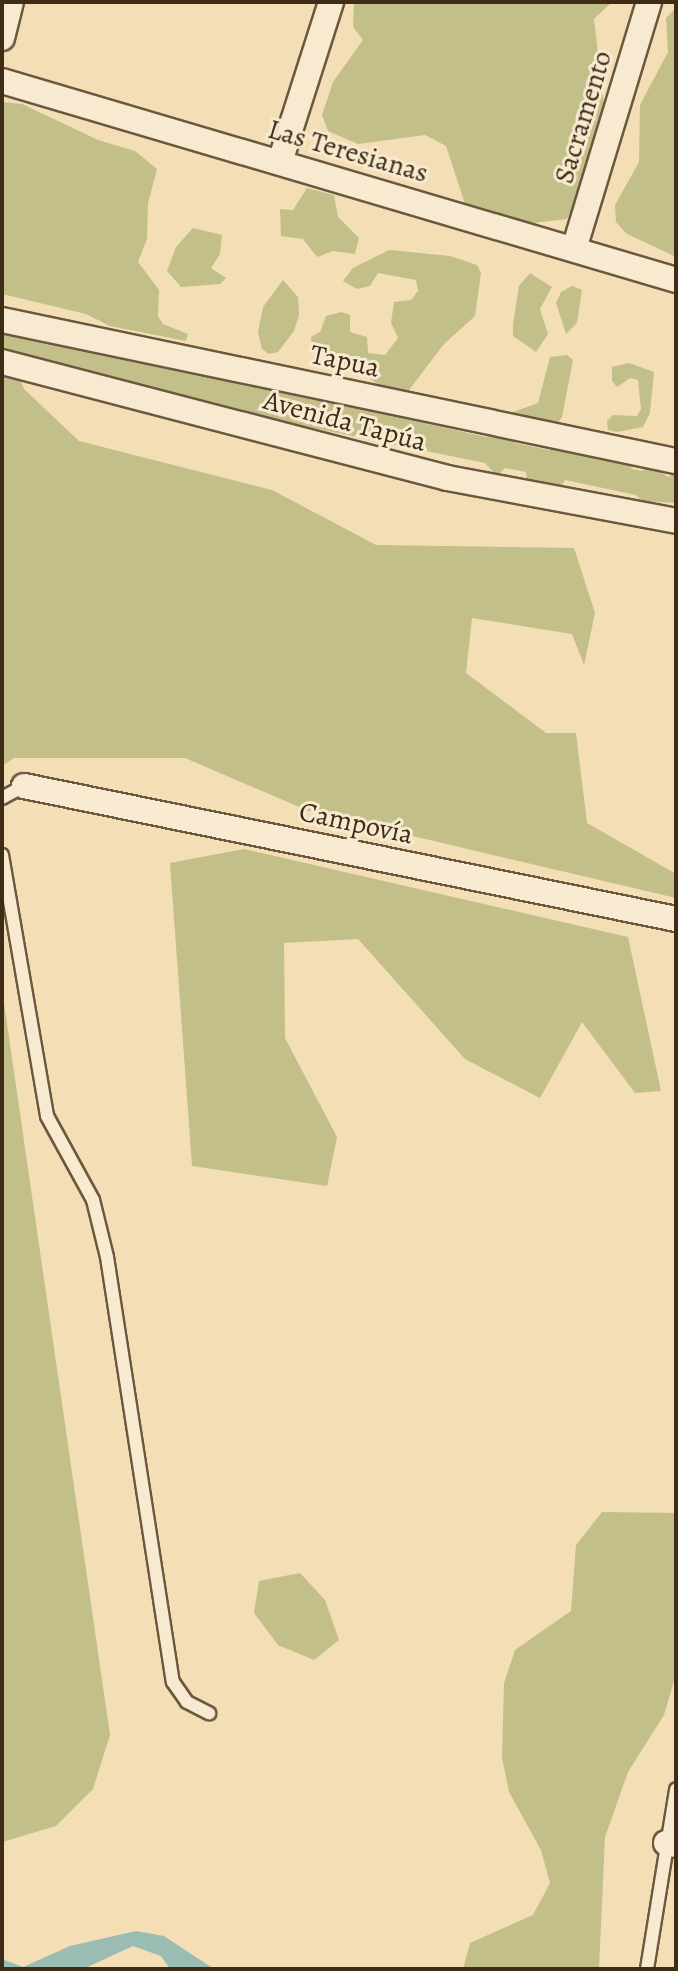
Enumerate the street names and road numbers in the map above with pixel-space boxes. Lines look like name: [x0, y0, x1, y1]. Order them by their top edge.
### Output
street label: Sacramento: [547, 47, 619, 187]
street label: Las Teresianas: [264, 112, 432, 190]
street label: Tapua: [307, 337, 383, 385]
street label: Avenida Tapúa: [260, 383, 430, 459]
street label: Campovía: [296, 795, 416, 851]

